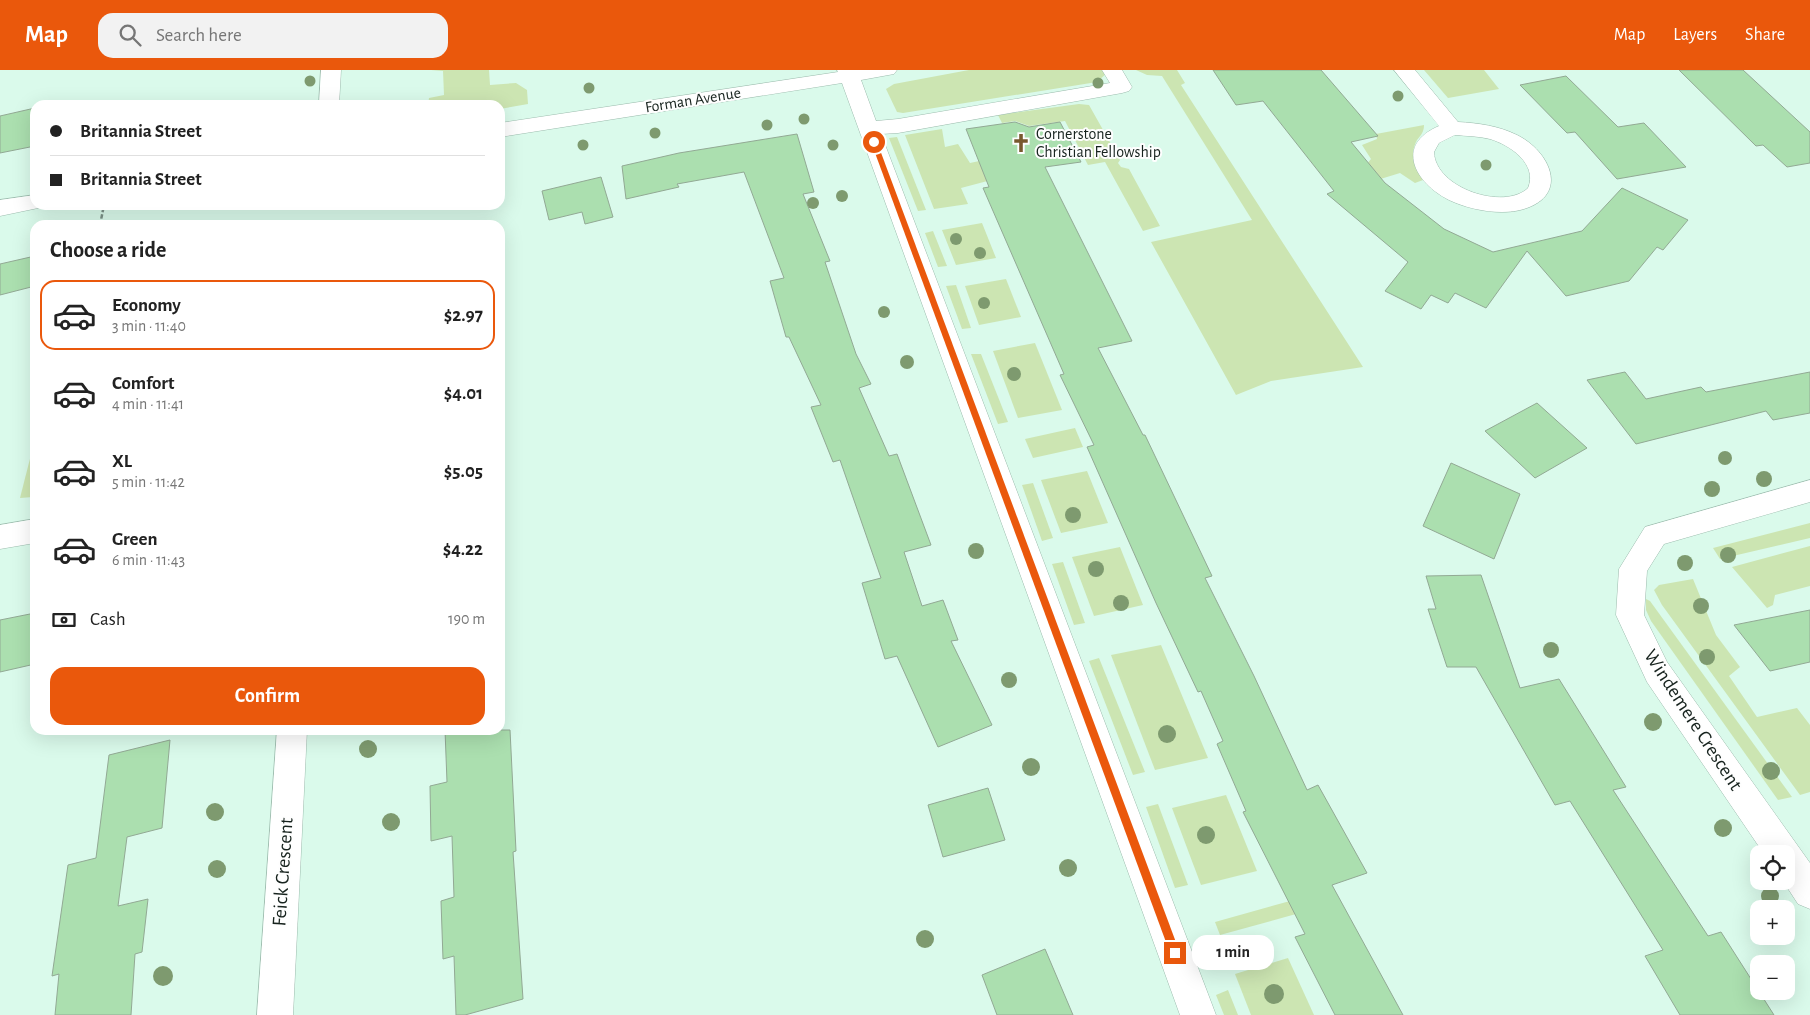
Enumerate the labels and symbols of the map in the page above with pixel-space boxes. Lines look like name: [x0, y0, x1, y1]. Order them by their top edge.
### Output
street label: Forman Avenue: [644, 85, 742, 115]
place label: Cornerstone Christian Fellowship: [1036, 126, 1161, 160]
route start: [863, 131, 885, 153]
church icon: Cornerstone Christian Fellowship: [1010, 132, 1032, 154]
street label: Windemere Crescent: [1640, 646, 1746, 795]
street label: Feick Crescent: [269, 816, 297, 927]
callout: 1 min: [1192, 936, 1275, 970]
route end: [1164, 942, 1186, 964]

